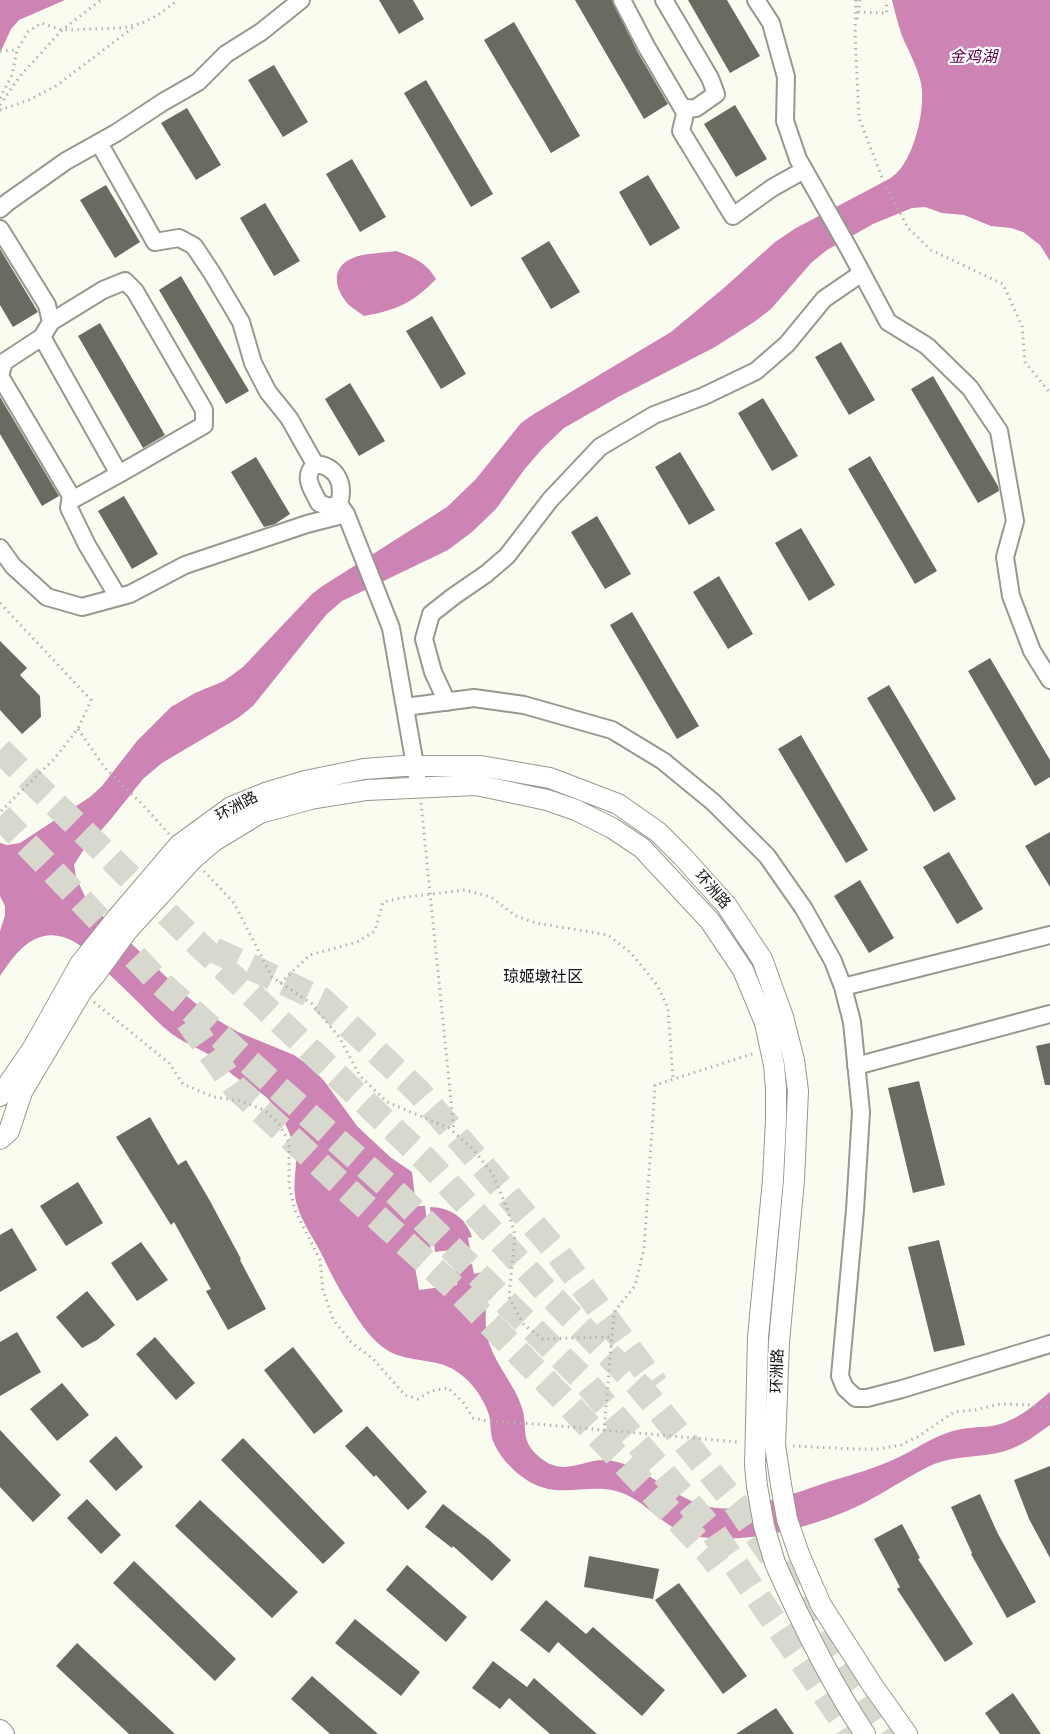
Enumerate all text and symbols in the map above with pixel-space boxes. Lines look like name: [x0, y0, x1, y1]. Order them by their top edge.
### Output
water label: 金鸡湖: [949, 48, 997, 68]
street label: 环洲路: [213, 788, 261, 826]
street label: 环洲路: [690, 867, 734, 913]
district label: 琼姬墩社区: [503, 968, 583, 988]
street label: 环洲路: [768, 1348, 788, 1394]

